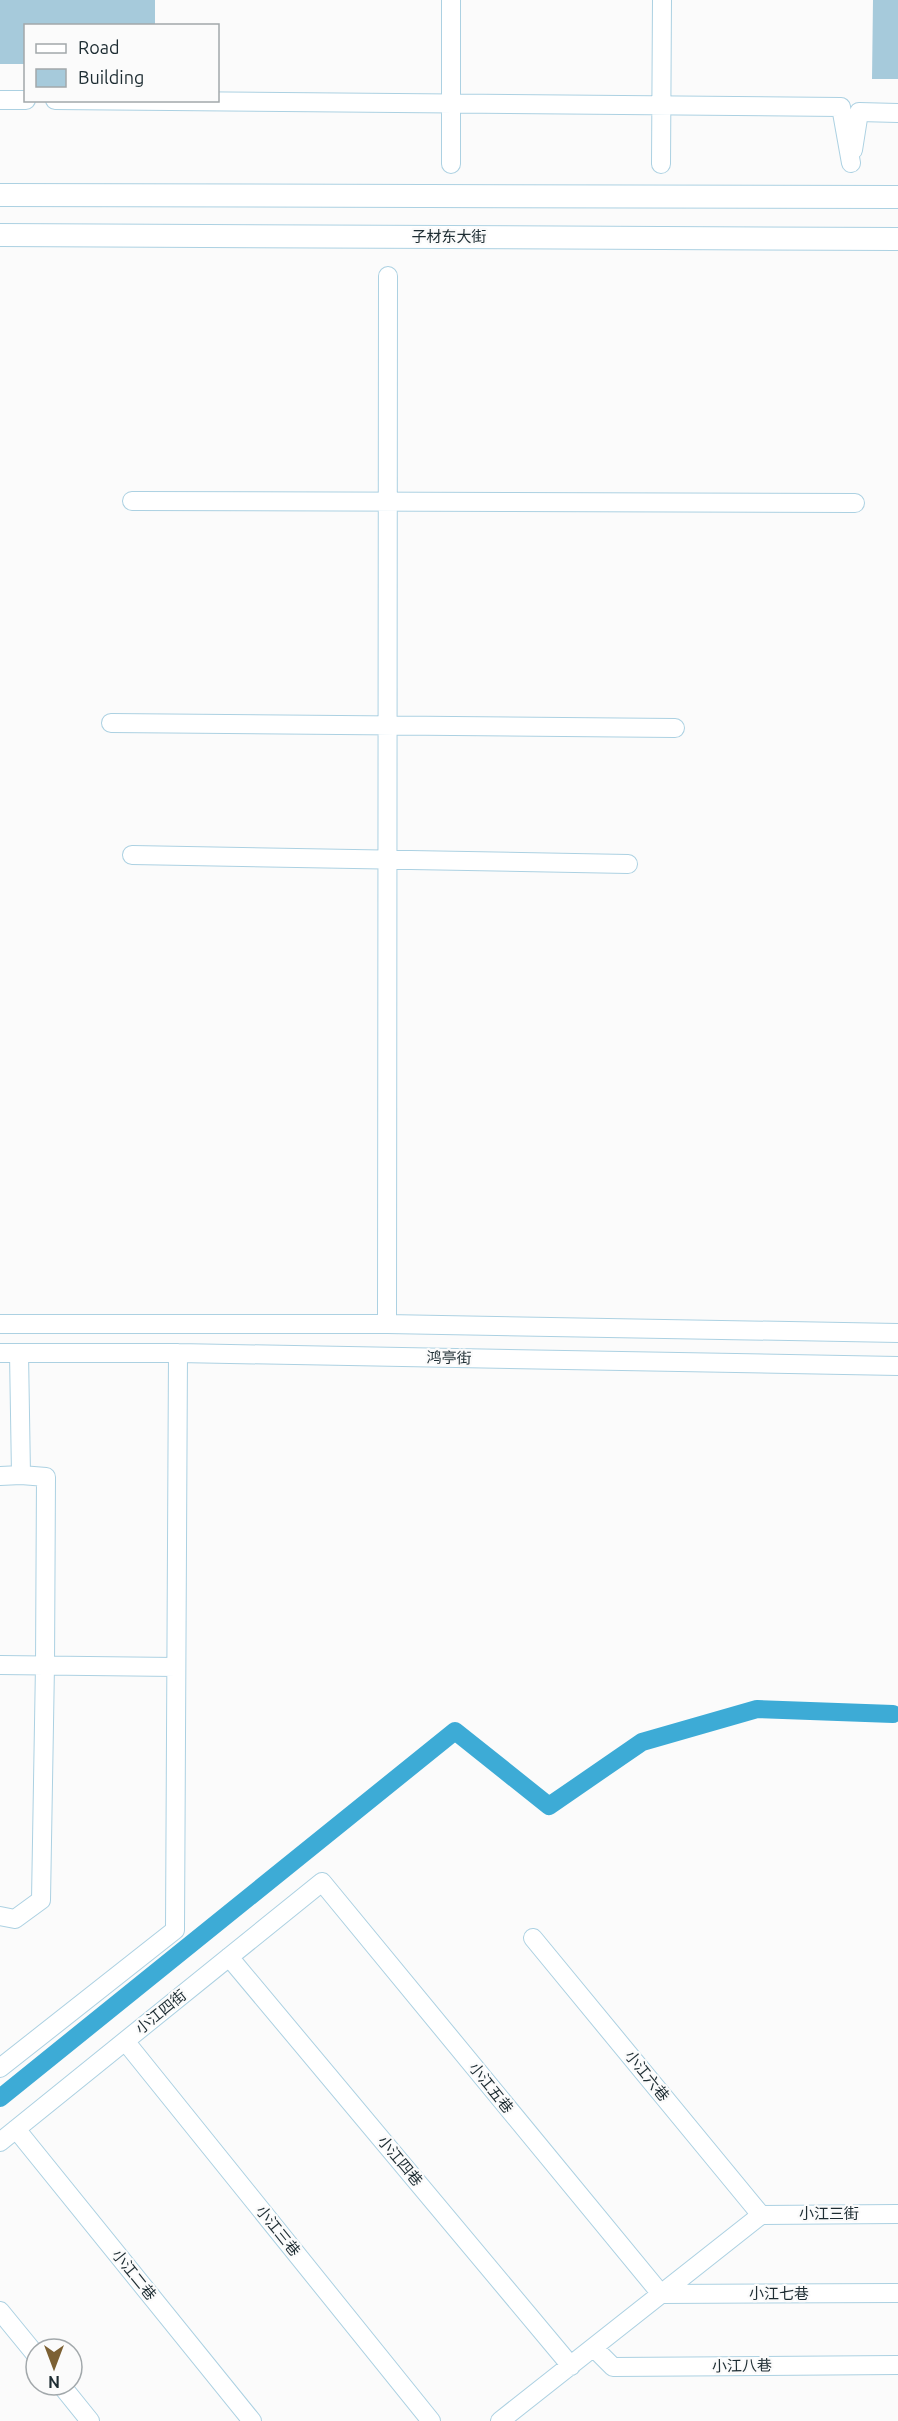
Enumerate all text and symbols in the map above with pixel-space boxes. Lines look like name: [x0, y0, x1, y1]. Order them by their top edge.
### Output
legend: [24, 24, 219, 102]
text: Road: [78, 37, 120, 57]
text: Building: [78, 67, 144, 87]
street label: 子材东大街: [411, 228, 487, 245]
street label: 鸿亭街: [426, 1349, 472, 1366]
street label: 小江四街: [132, 1986, 189, 2037]
street label: 小江六巷: [622, 2047, 673, 2104]
street label: 小江五巷: [466, 2059, 517, 2116]
street label: 小江四巷: [375, 2132, 426, 2189]
street label: 小江三巷: [253, 2202, 304, 2259]
street label: 小江三街: [799, 2205, 859, 2222]
street label: 小江二巷: [109, 2246, 160, 2303]
street label: 小江七巷: [749, 2285, 809, 2302]
north arrow: [24, 2337, 84, 2397]
street label: 小江八巷: [712, 2356, 772, 2375]
text: N: [48, 2373, 60, 2391]

